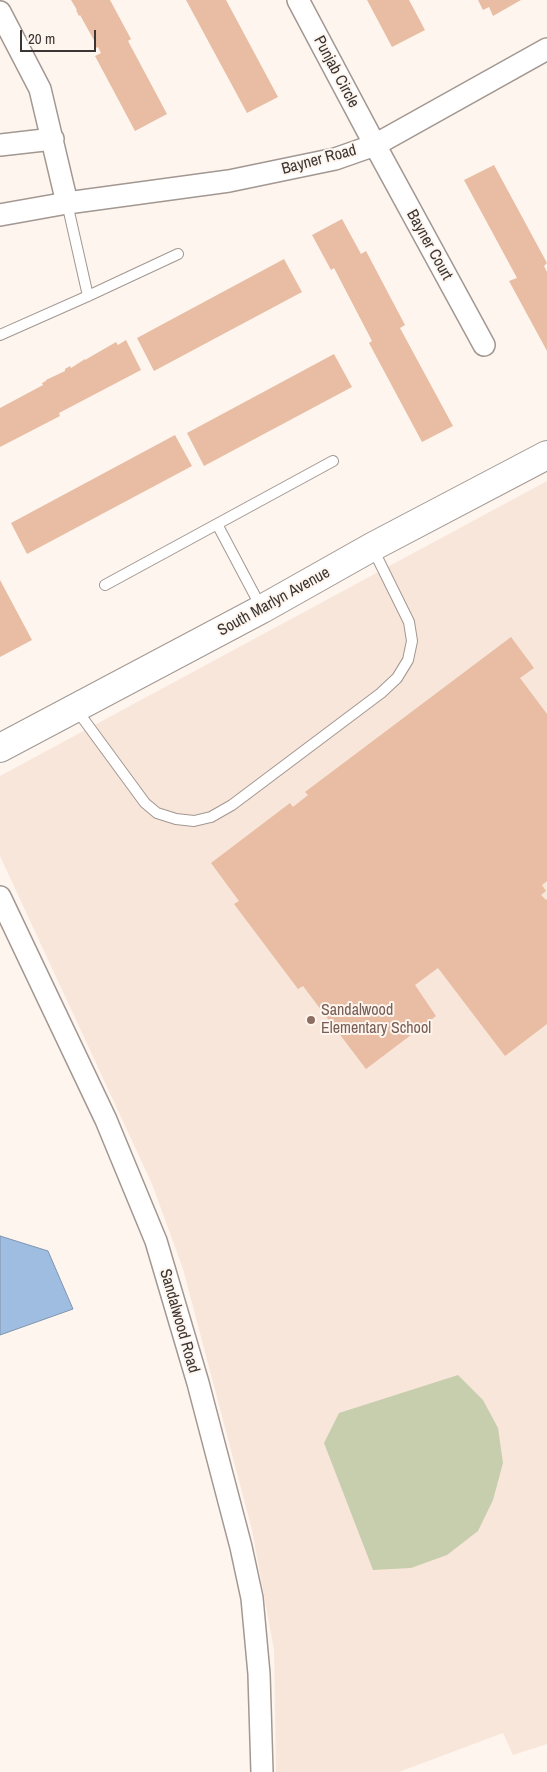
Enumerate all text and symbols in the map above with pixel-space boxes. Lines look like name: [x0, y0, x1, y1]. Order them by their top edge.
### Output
scale bar: [22, 20, 99, 52]
text: 20 m: [28, 28, 55, 49]
street label: Punjab Circle: [309, 33, 363, 111]
street label: Bayner Road: [280, 141, 358, 179]
street label: Bayner Court: [402, 207, 456, 283]
street label: South Marlyn Avenue: [215, 563, 333, 641]
place label: Sandalwood Elementary School: [321, 1001, 431, 1039]
marker: Sandalwood Elementary School: [305, 1014, 317, 1026]
street label: Sandalwood Road: [155, 1267, 203, 1375]

